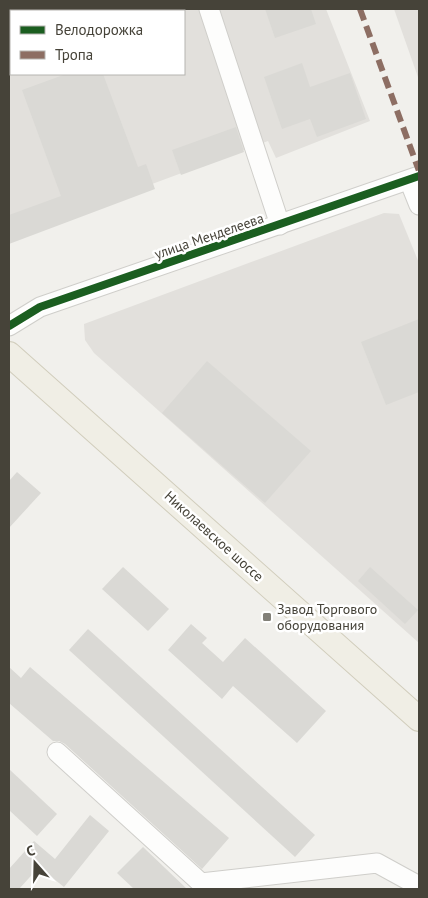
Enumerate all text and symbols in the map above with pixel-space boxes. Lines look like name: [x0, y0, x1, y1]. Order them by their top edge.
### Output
legend: [10, 10, 185, 75]
text: Велодорожка: [55, 20, 143, 39]
text: Тропа: [55, 45, 93, 64]
street label: улица Менделеева: [152, 209, 266, 263]
street label: Николаевское шоссе: [161, 487, 267, 585]
place label: Завод Торгового оборудования: [277, 600, 377, 634]
marker: Завод Торгового оборудования: [261, 611, 273, 623]
north arrow: [10, 838, 60, 888]
text: С: [24, 841, 37, 861]

